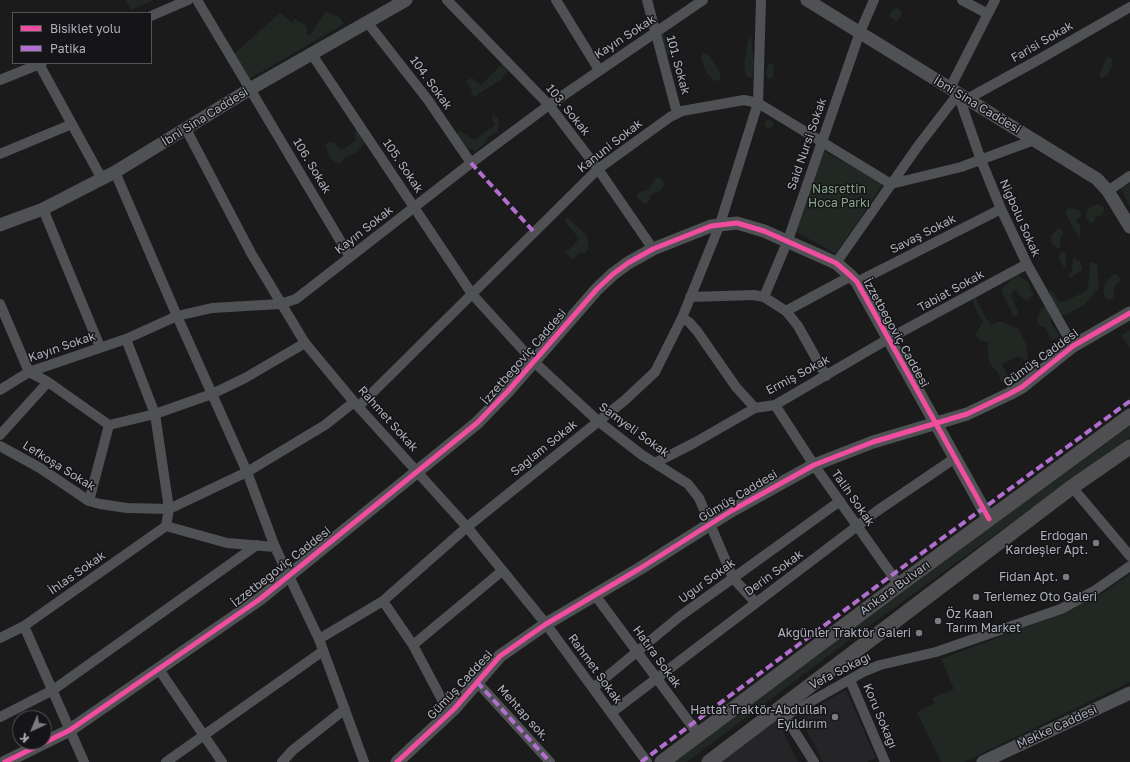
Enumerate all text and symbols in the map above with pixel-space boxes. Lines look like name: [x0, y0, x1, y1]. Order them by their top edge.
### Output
legend: [12, 12, 152, 64]
street label: Kayın Sokak: [592, 12, 658, 62]
street label: Farisi Sokak: [1008, 18, 1076, 66]
text: Bisiklet yolu: [50, 21, 121, 36]
street label: 101. Sokak: [663, 34, 693, 96]
text: Patika: [50, 41, 86, 56]
street label: 104. Sokak: [407, 54, 455, 112]
street label: İbni Sina Caddesi: [931, 73, 1023, 137]
street label: 103. Sokak: [543, 81, 593, 139]
street label: İbni Sina Caddesi: [159, 85, 251, 149]
street label: Said Nursi Sokak: [784, 96, 830, 192]
street label: Kanuni Sokak: [575, 116, 645, 176]
street label: 106. Sokak: [290, 136, 334, 196]
street label: 105. Sokak: [380, 136, 426, 196]
street label: Niğbolu Sokak: [996, 177, 1044, 259]
park label: Nasrettin Hoca Parkı: [808, 182, 870, 210]
street label: Kayın Sokak: [332, 203, 396, 257]
street label: Savaş Sokak: [888, 211, 958, 257]
street label: Tabiat Sokak: [915, 267, 987, 315]
street label: İzzetbegoviç Caddesi: [860, 276, 932, 390]
street label: İzzetbegoviç Caddesi: [478, 306, 570, 408]
street label: Gümüş Caddesi: [1001, 326, 1081, 390]
street label: Kayın Sokak: [27, 329, 97, 365]
street label: Ermiş Sokak: [764, 352, 832, 398]
street label: Rahmet Sokak: [355, 383, 421, 455]
street label: Samyeli Sokak: [596, 400, 672, 460]
street label: Sağlam Sokak: [508, 417, 580, 479]
street label: Lefkoşa Sokak: [20, 438, 98, 494]
street label: Gümüş Caddesi: [696, 467, 780, 525]
street label: Talih Sokak: [828, 467, 878, 529]
street label: İzzetbegoviç Caddesi: [228, 524, 334, 610]
place label: Erdoğan Kardeşler Apt.: [1005, 529, 1088, 557]
marker: Erdoğan Kardeşler Apt.: [1091, 538, 1101, 548]
street label: Derin Sokak: [742, 547, 806, 599]
street label: İhlas Sokak: [46, 548, 108, 598]
street label: Uğur Sokak: [676, 556, 738, 606]
street label: Ankara Bulvarı: [857, 558, 933, 618]
place label: Fidan Apt.: [999, 570, 1058, 584]
marker: Fidan Apt.: [1061, 572, 1071, 582]
place label: Terlemez Oto Galeri: [984, 590, 1097, 604]
marker: Terlemez Oto Galeri: [971, 592, 981, 602]
place label: Öz Kaan Tarım Market: [946, 607, 1021, 635]
marker: Öz Kaan Tarım Market: [933, 616, 943, 626]
street label: Hatıra Sokak: [630, 623, 684, 691]
place label: Akgünler Traktör Galeri: [778, 626, 911, 640]
marker: Akgünler Traktör Galeri: [914, 628, 924, 638]
street label: Rahmet Sokak: [565, 631, 625, 707]
street label: Gümüş Caddesi: [424, 647, 496, 723]
street label: Vefa Sokağı: [807, 649, 873, 693]
street label: Koru Sokağı: [860, 681, 900, 751]
street label: Mehtap sok.: [494, 682, 552, 744]
street label: Mekke Caddesi: [1015, 702, 1099, 752]
place label: Hattat Traktör-Abdullah Eyıldırım: [690, 703, 827, 731]
north arrow: [12, 710, 52, 750]
marker: Hattat Traktör-Abdullah Eyıldırım: [830, 712, 840, 722]
text: K: [17, 731, 31, 746]

